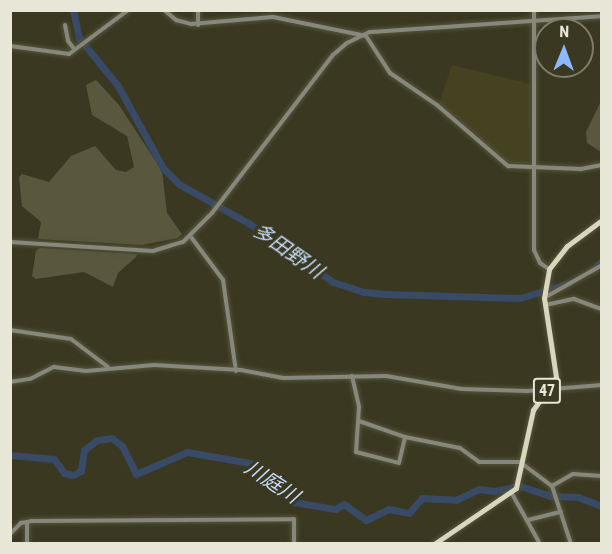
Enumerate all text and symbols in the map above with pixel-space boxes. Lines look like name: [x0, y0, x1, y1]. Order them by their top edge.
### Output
north arrow: [534, 18, 594, 78]
text: N: [559, 22, 569, 41]
water label: 多田野川: [248, 218, 328, 284]
road number: 47: [532, 378, 562, 404]
water label: 川庭川: [240, 456, 304, 508]

